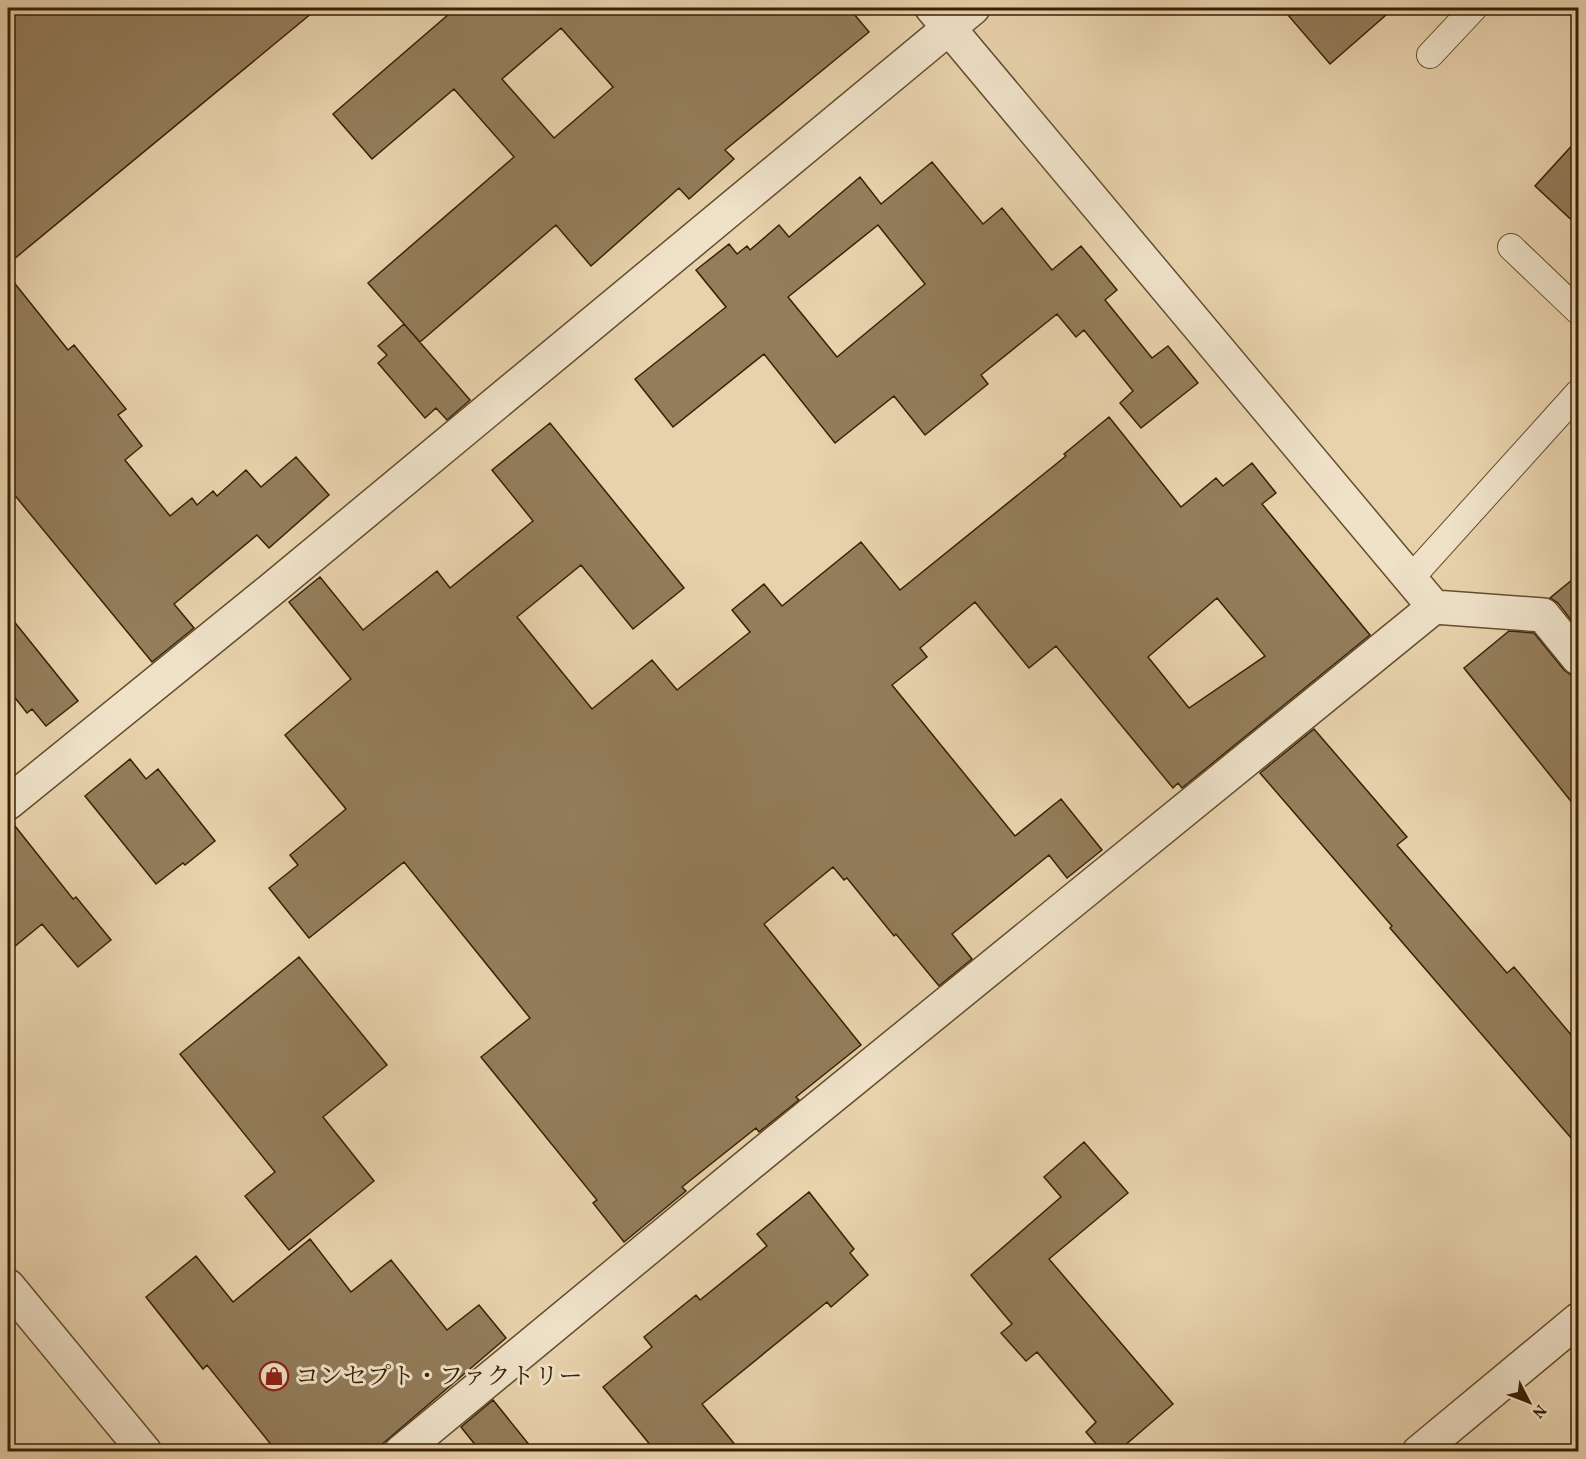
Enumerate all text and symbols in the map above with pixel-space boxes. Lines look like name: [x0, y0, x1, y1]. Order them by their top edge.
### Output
shop icon: コンセプト・ファクトリー: [258, 1360, 290, 1392]
place label: コンセプト・ファクトリー: [295, 1361, 583, 1395]
north arrow: [1499, 1372, 1559, 1432]
text: N: [1526, 1399, 1551, 1423]

